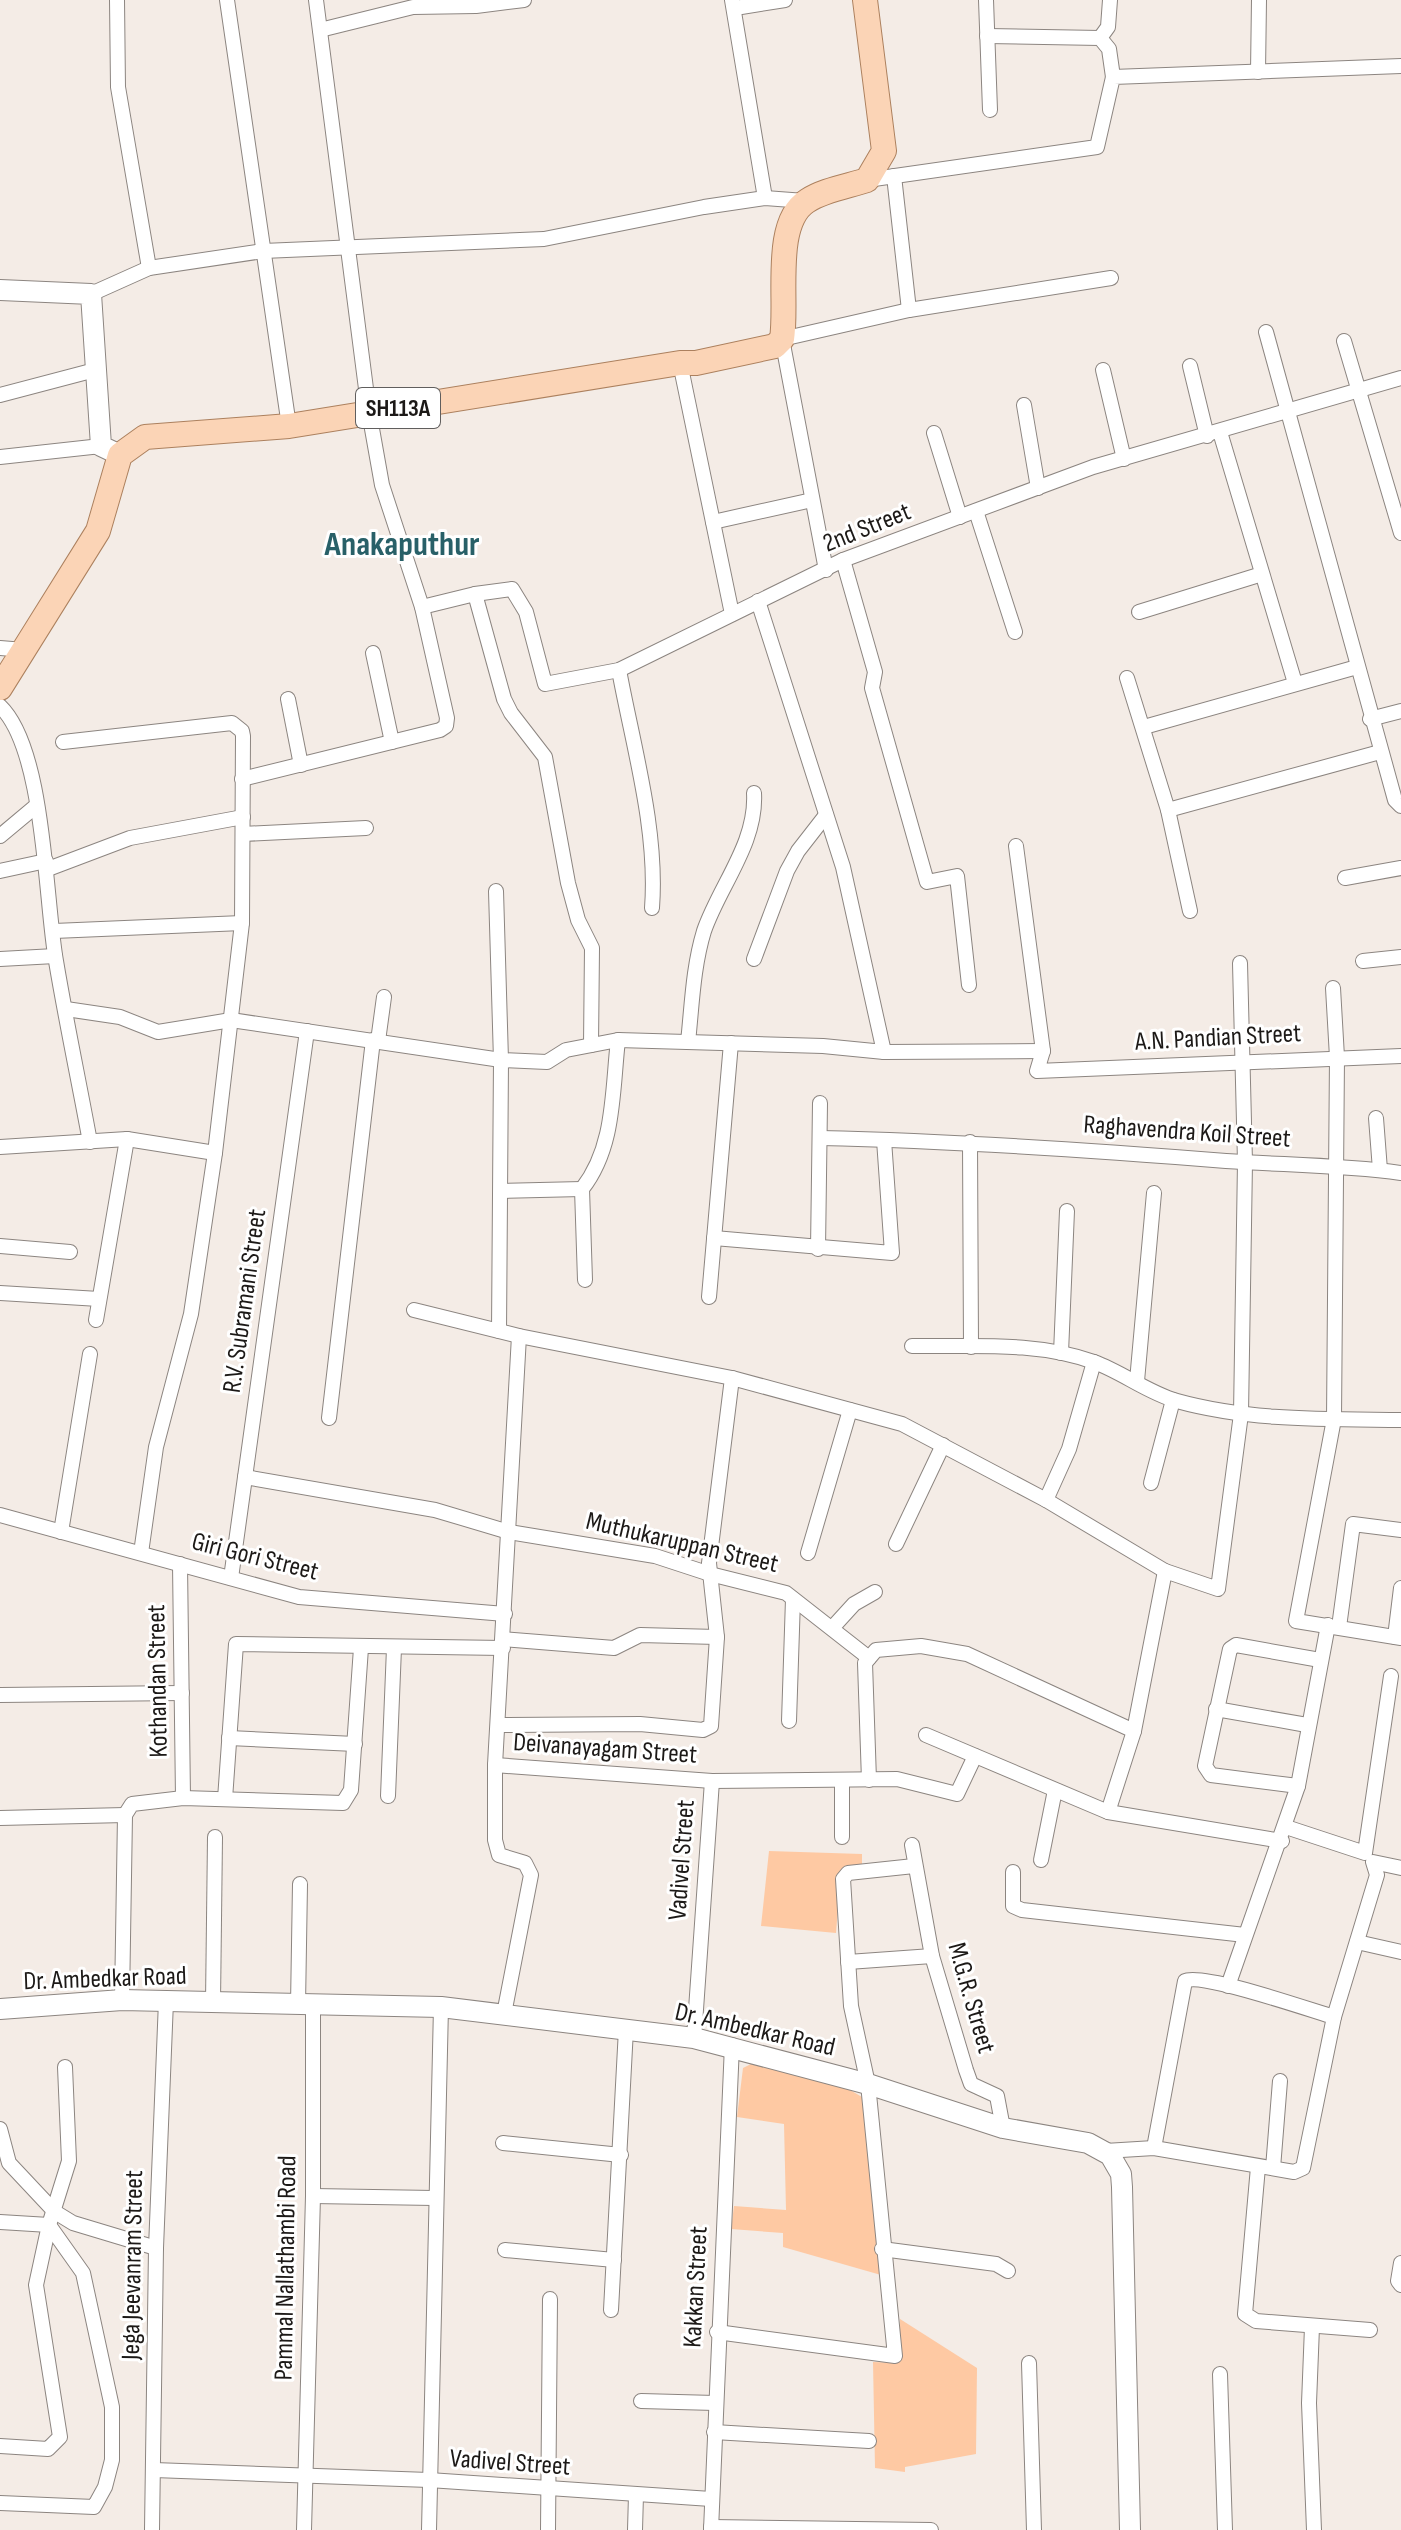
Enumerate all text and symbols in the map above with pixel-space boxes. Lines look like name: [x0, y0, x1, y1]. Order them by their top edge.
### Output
road number: SH113A: [356, 388, 440, 428]
street label: 2nd Street: [819, 496, 915, 560]
district label: Anakaputhur: [323, 524, 480, 565]
street label: A.N. Pandian Street: [1133, 1018, 1302, 1058]
street label: Raghavendra Koil Street: [1083, 1109, 1292, 1155]
street label: R.V. Subramani Street: [217, 1207, 273, 1395]
street label: Muthukaruppan Street: [583, 1506, 781, 1580]
street label: Giri Gori Street: [188, 1526, 322, 1588]
street label: Kothandan Street: [141, 1604, 175, 1758]
street label: Deivanayagam Street: [512, 1727, 698, 1771]
street label: Vadivel Street: [662, 1799, 702, 1921]
street label: M.G.R. Street: [940, 1939, 1002, 2057]
street label: Dr. Ambedkar Road: [23, 1961, 187, 1997]
street label: Dr. Ambedkar Road: [672, 1997, 838, 2063]
street label: Pammal Nallathambi Road: [269, 2155, 303, 2381]
street label: Jega Jeevanram Street: [116, 2170, 150, 2361]
street label: Kakkan Street: [677, 2225, 715, 2349]
street label: Vadivel Street: [449, 2443, 571, 2483]

